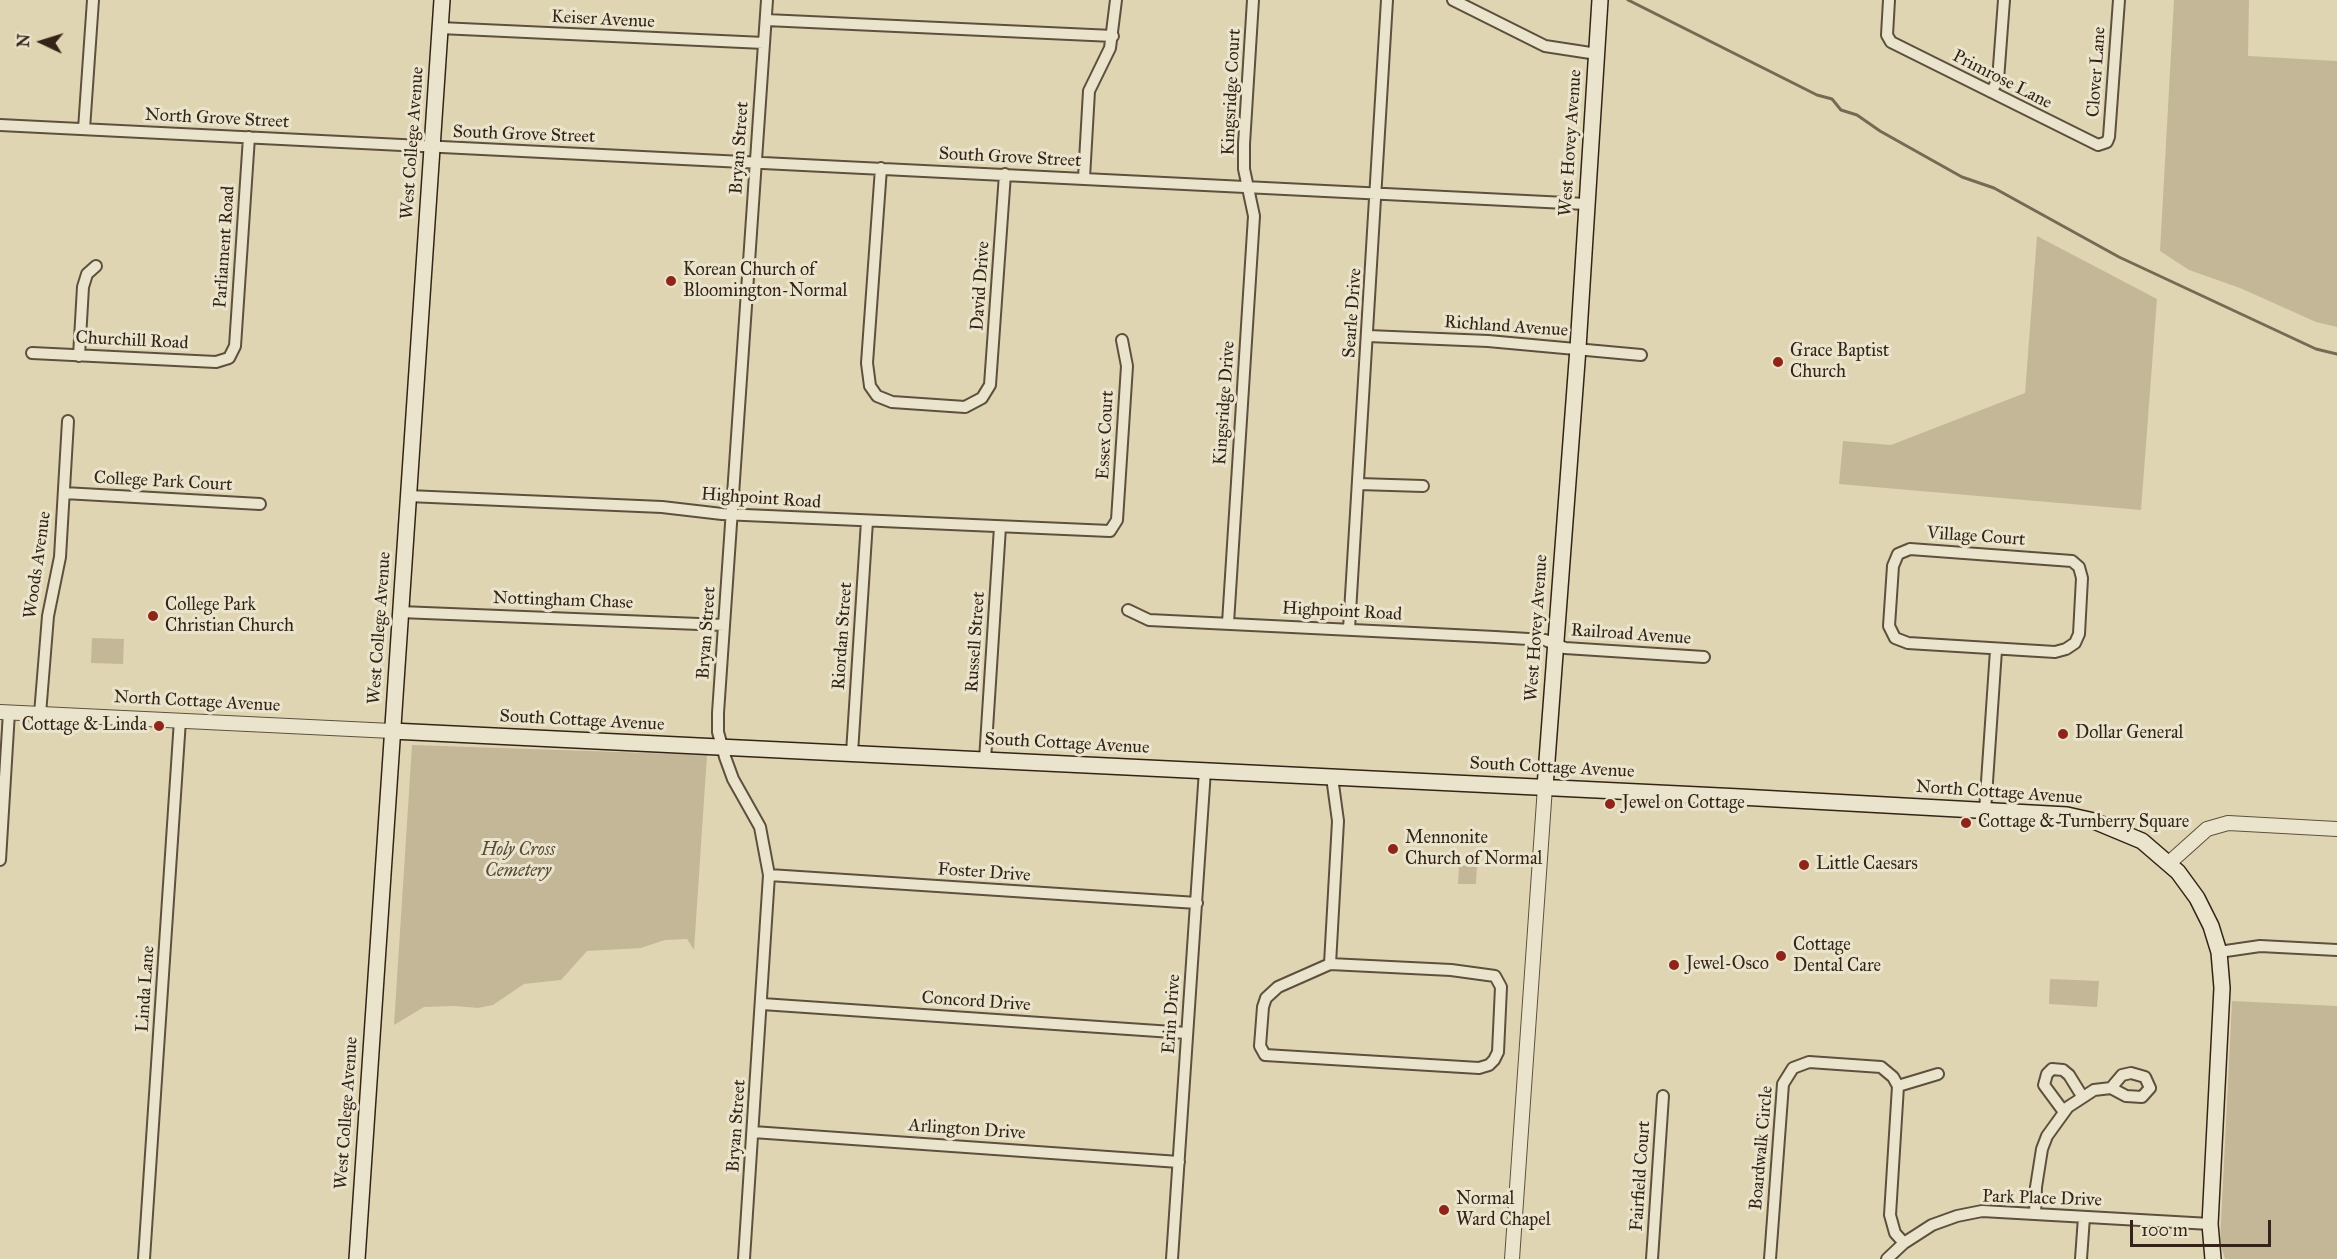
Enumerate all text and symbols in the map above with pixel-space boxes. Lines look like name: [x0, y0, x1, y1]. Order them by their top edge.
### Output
street label: Keiser Avenue: [551, 6, 655, 34]
north arrow: [12, 12, 72, 72]
street label: Clover Lane: [2083, 26, 2111, 118]
street label: Kingsridge Court: [1218, 28, 1246, 156]
text: N: [14, 33, 33, 48]
street label: Primrose Lane: [1949, 46, 2055, 114]
street label: West College Avenue: [397, 66, 429, 220]
street label: West Hovey Avenue: [1555, 69, 1587, 217]
street label: Bryan Street: [726, 101, 754, 195]
street label: North Grove Street: [144, 104, 290, 134]
street label: South Grove Street: [452, 122, 596, 148]
street label: South Grove Street: [938, 143, 1082, 173]
street label: Parliament Road: [210, 185, 240, 309]
street label: David Drive: [967, 240, 995, 332]
place label: Korean Church of Bloomington-Normal: [683, 260, 847, 302]
street label: Searle Drive: [1339, 267, 1367, 359]
marker: Korean Church of Bloomington-Normal: [664, 274, 678, 288]
street label: Richland Avenue: [1443, 312, 1569, 342]
street label: Churchill Road: [75, 327, 189, 355]
street label: Kingsridge Drive: [1210, 340, 1240, 466]
place label: Grace Baptist Church: [1790, 341, 1889, 384]
marker: Grace Baptist Church: [1771, 355, 1785, 369]
street label: Essex Court: [1093, 390, 1119, 480]
street label: College Park Court: [93, 468, 233, 496]
street label: Highpoint Road: [700, 484, 822, 514]
street label: Woods Avenue: [20, 510, 56, 620]
street label: Village Court: [1926, 523, 2026, 551]
street label: West College Avenue: [364, 551, 396, 705]
street label: West Hovey Avenue: [1521, 554, 1553, 702]
street label: Riordan Street: [828, 581, 858, 691]
street label: Bryan Street: [693, 586, 721, 680]
street label: Nottingham Chase: [492, 588, 634, 614]
street label: Russell Street: [962, 591, 990, 693]
place label: College Park Christian Church: [165, 595, 294, 638]
street label: Highpoint Road: [1281, 598, 1403, 626]
marker: College Park Christian Church: [146, 609, 160, 623]
street label: Railroad Avenue: [1570, 620, 1692, 650]
street label: North Cottage Avenue: [113, 687, 281, 717]
street label: South Cottage Avenue: [499, 706, 665, 736]
place label: Cottage & Linda: [22, 715, 147, 737]
marker: Cottage & Linda: [152, 719, 166, 733]
place label: Dollar General: [2075, 723, 2183, 745]
marker: Dollar General: [2056, 727, 2070, 741]
street label: South Cottage Avenue: [984, 729, 1150, 759]
street label: South Cottage Avenue: [1469, 753, 1635, 783]
street label: North Cottage Avenue: [1915, 776, 2083, 810]
place label: Jewel on Cottage: [1622, 793, 1745, 815]
marker: Jewel on Cottage: [1603, 797, 1617, 811]
place label: Cottage & Turnberry Square: [1978, 812, 2189, 834]
marker: Cottage & Turnberry Square: [1959, 816, 1973, 830]
place label: Mennonite Church of Normal: [1405, 828, 1542, 870]
park label: Holy Cross Cemetery: [481, 840, 555, 882]
marker: Mennonite Church of Normal: [1386, 842, 1400, 856]
place label: Little Caesars: [1816, 854, 1918, 876]
marker: Little Caesars: [1797, 858, 1811, 872]
street label: Foster Drive: [937, 859, 1031, 887]
place label: Cottage Dental Care: [1793, 935, 1881, 978]
street label: Linda Lane: [132, 945, 160, 1033]
marker: Cottage Dental Care: [1774, 949, 1788, 963]
place label: Jewel-Osco: [1686, 954, 1769, 976]
marker: Jewel-Osco: [1667, 958, 1681, 972]
street label: Erin Drive: [1158, 973, 1186, 1055]
street label: Concord Drive: [921, 987, 1031, 1017]
street label: West College Avenue: [331, 1036, 363, 1190]
street label: Bryan Street: [723, 1079, 751, 1173]
street label: Boardwalk Circle: [1746, 1085, 1778, 1211]
street label: Arlington Drive: [908, 1115, 1026, 1145]
street label: Fairfield Court: [1626, 1120, 1656, 1232]
street label: Park Place Drive: [1982, 1186, 2102, 1212]
place label: Normal Ward Chapel: [1456, 1189, 1551, 1232]
marker: Normal Ward Chapel: [1437, 1203, 1451, 1217]
scale bar: [2133, 1208, 2274, 1246]
text: 100 m: [2141, 1219, 2188, 1241]

